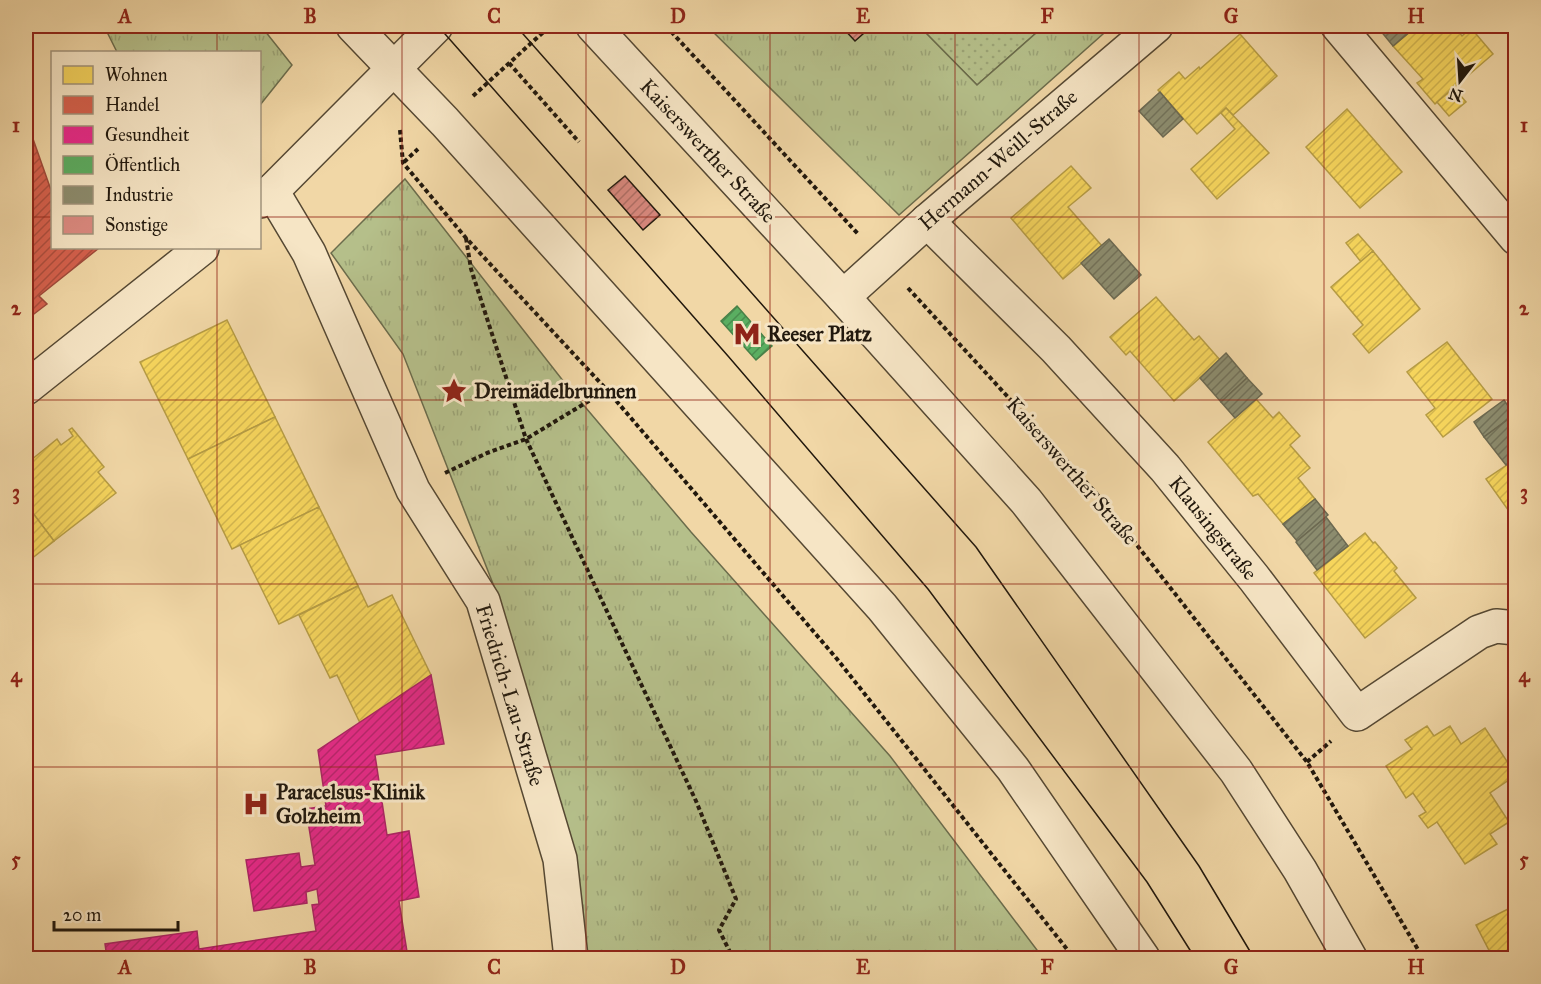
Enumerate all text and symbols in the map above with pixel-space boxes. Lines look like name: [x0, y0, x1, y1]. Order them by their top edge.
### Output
text: A: [116, 4, 132, 28]
text: B: [303, 4, 317, 28]
text: C: [487, 4, 501, 28]
text: D: [670, 4, 686, 28]
text: E: [856, 4, 871, 28]
text: F: [1040, 4, 1054, 28]
text: G: [1224, 4, 1239, 28]
text: H: [1407, 4, 1425, 28]
legend: [51, 51, 261, 249]
north arrow: [1430, 51, 1490, 111]
text: Wohnen: [105, 64, 168, 86]
street label: Kaiserswerther Straße: [634, 73, 782, 229]
street label: Hermann-Weill-Straße: [913, 84, 1083, 236]
text: N: [1446, 84, 1465, 106]
text: Handel: [105, 94, 159, 116]
text: 1: [12, 113, 20, 137]
text: 1: [1520, 113, 1528, 137]
text: Gesundheit: [105, 124, 190, 146]
text: Öffentlich: [105, 153, 180, 176]
text: Industrie: [105, 184, 173, 206]
text: Sonstige: [105, 214, 168, 237]
text: 2: [11, 296, 22, 320]
text: 2: [1519, 296, 1530, 320]
metro station icon: Reeser Platz: [732, 319, 762, 349]
place label: Reeser Platz: [767, 321, 872, 347]
place icon: Dreimädelbrunnen: [439, 376, 469, 406]
place label: Dreimädelbrunnen: [474, 378, 637, 404]
street label: Kaiserswerther Straße: [1001, 392, 1144, 551]
street label: Klausingstraße: [1163, 471, 1263, 586]
text: 3: [12, 480, 20, 505]
text: 3: [1520, 480, 1528, 505]
street label: Friedrich-Lau-Straße: [470, 601, 550, 789]
text: 4: [10, 663, 22, 688]
text: 4: [1518, 663, 1530, 688]
place label: Paracelsus-Klinik Golzheim: [276, 779, 426, 829]
hospital icon: Paracelsus-Klinik Golzheim: [241, 789, 271, 819]
text: 5: [11, 847, 21, 871]
text: 5: [1519, 847, 1529, 871]
scale bar: [54, 894, 178, 932]
text: 20 m: [63, 904, 101, 926]
text: A: [116, 955, 132, 979]
text: B: [303, 955, 317, 979]
text: C: [487, 955, 501, 979]
text: D: [670, 955, 686, 979]
text: E: [856, 955, 871, 979]
text: F: [1040, 955, 1054, 979]
text: G: [1224, 955, 1239, 979]
text: H: [1407, 955, 1425, 979]

